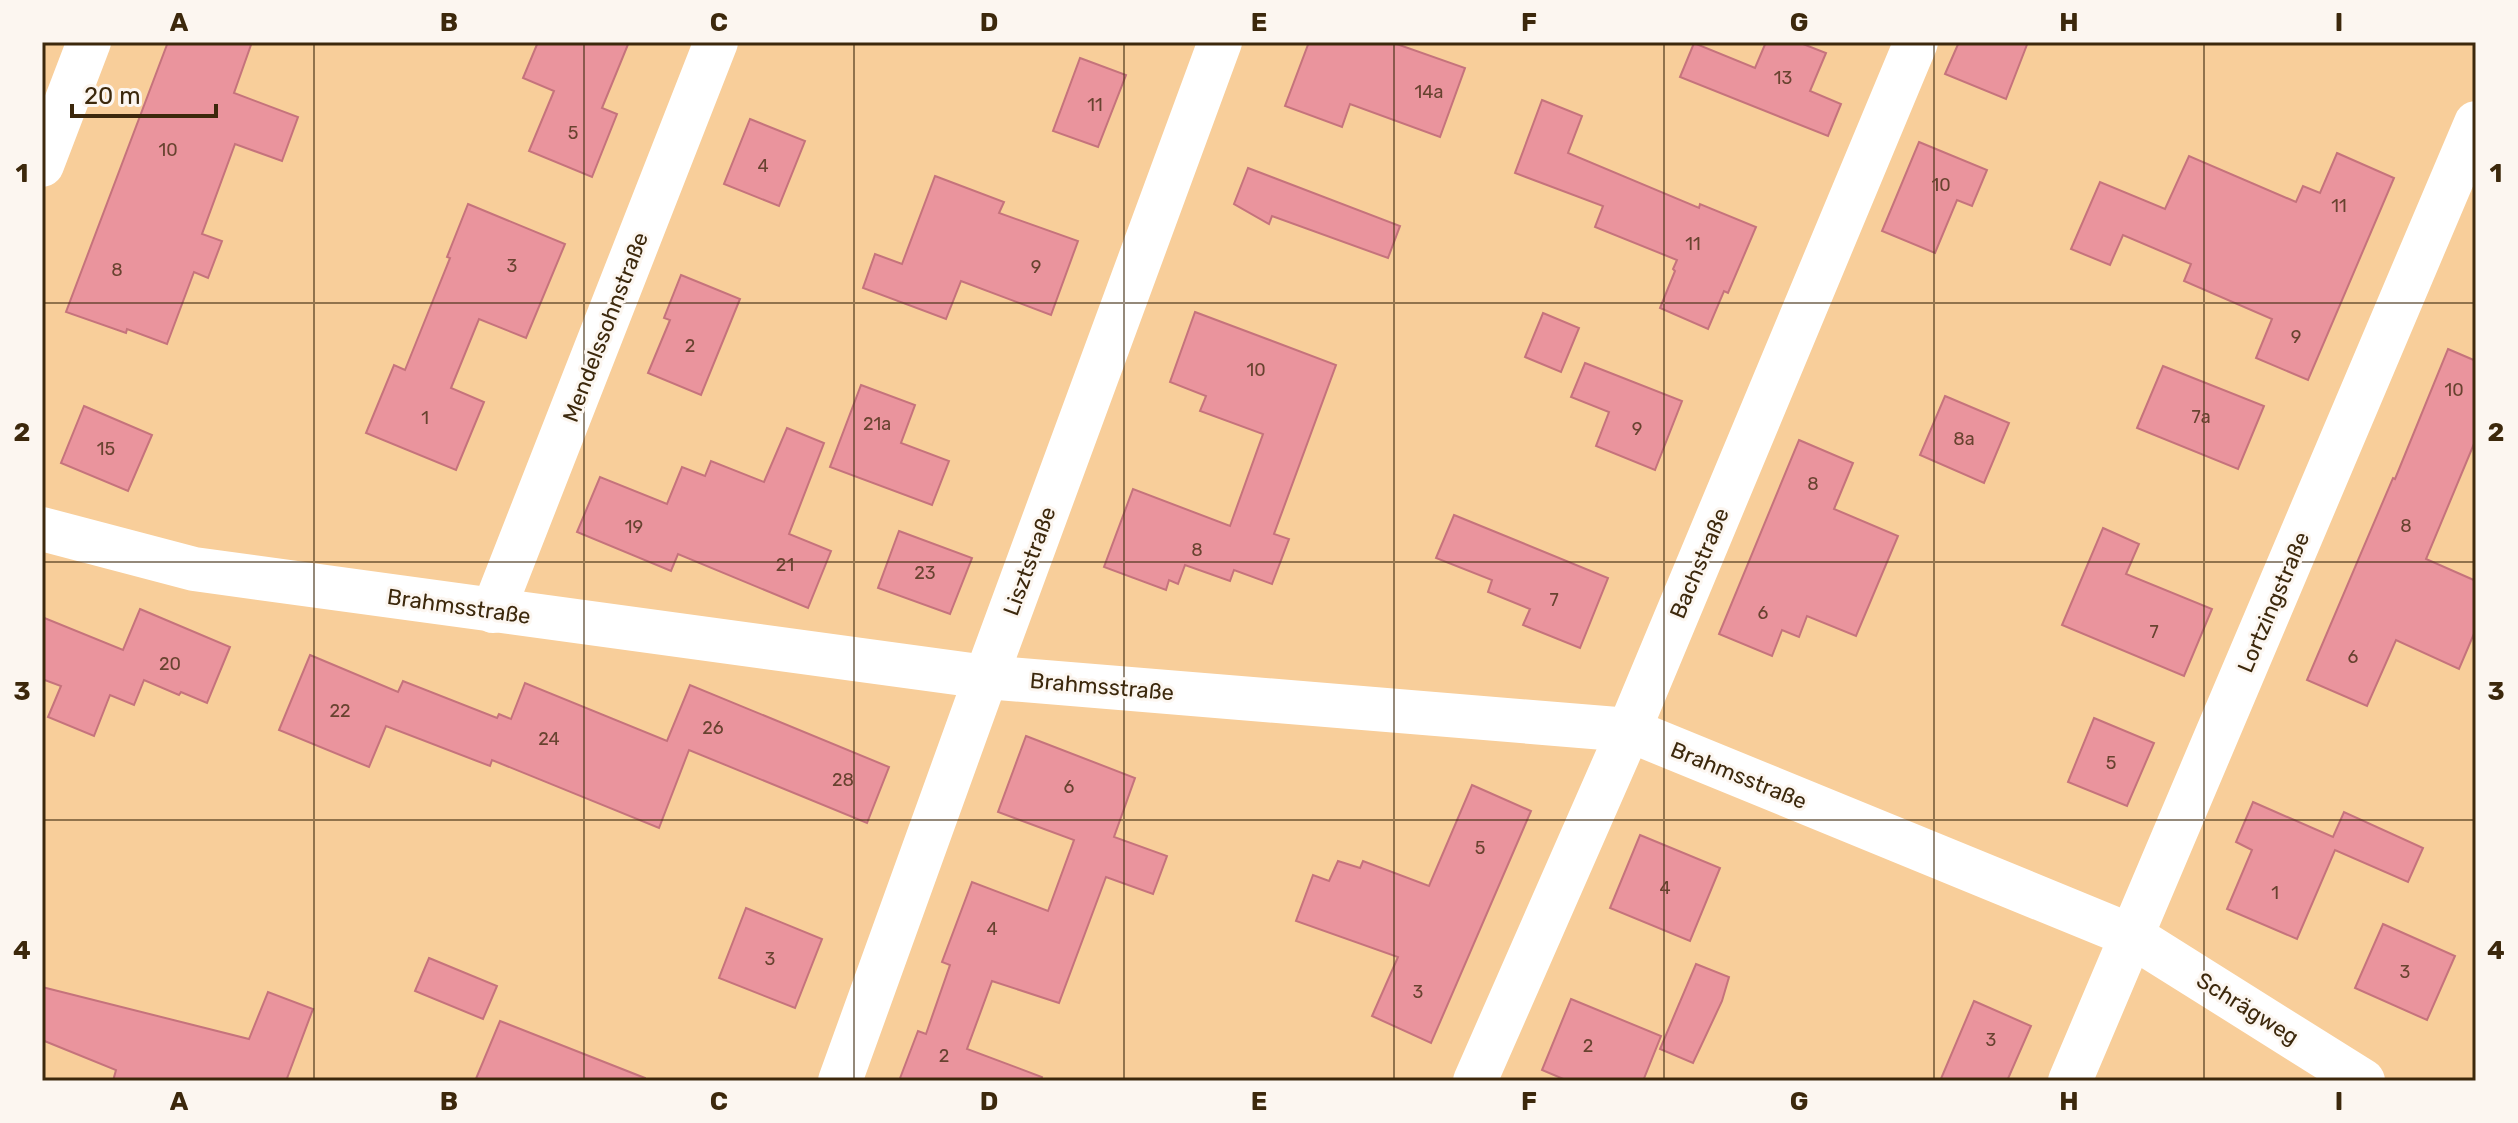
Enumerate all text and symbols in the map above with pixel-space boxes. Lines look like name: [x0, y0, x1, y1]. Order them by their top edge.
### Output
text: A: [170, 7, 189, 38]
text: B: [440, 7, 458, 38]
text: C: [710, 7, 728, 38]
text: D: [980, 7, 998, 38]
text: E: [1251, 7, 1267, 38]
text: F: [1521, 7, 1537, 38]
text: G: [1790, 7, 1808, 38]
text: H: [2059, 7, 2079, 38]
text: I: [2335, 7, 2343, 38]
house number: 13: [1774, 67, 1792, 89]
scale bar: [72, 68, 216, 118]
house number: 14a: [1415, 81, 1443, 103]
text: 20 m: [84, 82, 141, 110]
house number: 11: [1087, 94, 1103, 116]
house number: 5: [568, 122, 578, 144]
house number: 10: [158, 139, 178, 161]
house number: 4: [757, 155, 769, 177]
text: 1: [16, 158, 28, 189]
text: 1: [2490, 158, 2502, 189]
house number: 10: [1931, 174, 1951, 196]
house number: 11: [2331, 195, 2347, 217]
street label: Mendelssohnstraße: [557, 228, 654, 426]
house number: 11: [1685, 233, 1701, 255]
house number: 3: [507, 255, 517, 277]
house number: 9: [1031, 256, 1041, 278]
house number: 8: [111, 259, 123, 281]
house number: 9: [2291, 326, 2301, 348]
house number: 2: [685, 335, 695, 357]
house number: 10: [1246, 359, 1266, 381]
house number: 10: [2444, 379, 2464, 401]
house number: 7a: [2191, 406, 2211, 428]
house number: 1: [421, 407, 429, 429]
house number: 21a: [863, 413, 891, 435]
text: 2: [14, 417, 30, 448]
text: 2: [2488, 417, 2504, 448]
house number: 9: [1632, 418, 1642, 440]
house number: 8a: [1953, 428, 1975, 450]
house number: 15: [97, 438, 115, 460]
house number: 8: [1807, 473, 1819, 495]
street label: Lisztstraße: [997, 503, 1062, 619]
street label: Bachstraße: [1664, 504, 1735, 623]
house number: 8: [2400, 515, 2412, 537]
house number: 19: [625, 516, 643, 538]
street label: Lortzingstraße: [2232, 528, 2315, 677]
house number: 8: [1191, 539, 1203, 561]
house number: 21: [776, 554, 794, 576]
house number: 23: [914, 562, 936, 584]
street label: Brahmsstraße: [385, 583, 532, 630]
house number: 7: [1549, 589, 1559, 611]
house number: 6: [1758, 602, 1769, 624]
house number: 7: [2149, 621, 2159, 643]
house number: 6: [2348, 646, 2359, 668]
house number: 20: [159, 653, 181, 675]
street label: Brahmsstraße: [1029, 667, 1175, 706]
text: 3: [13, 676, 31, 707]
text: 3: [2487, 676, 2505, 707]
house number: 22: [329, 700, 351, 722]
house number: 26: [702, 717, 724, 739]
house number: 24: [538, 728, 560, 750]
street label: Brahmsstraße: [1667, 736, 1811, 815]
house number: 5: [2106, 752, 2116, 774]
house number: 28: [832, 769, 854, 791]
house number: 6: [1064, 776, 1075, 798]
house number: 5: [1475, 837, 1485, 859]
house number: 4: [1659, 877, 1671, 899]
house number: 1: [2271, 882, 2279, 904]
house number: 4: [986, 918, 998, 940]
text: 4: [13, 935, 31, 966]
text: 4: [2487, 935, 2505, 966]
house number: 3: [765, 948, 775, 970]
house number: 3: [2400, 961, 2410, 983]
street label: Schrägweg: [2192, 966, 2304, 1050]
house number: 3: [1413, 981, 1423, 1003]
house number: 3: [1986, 1029, 1996, 1051]
house number: 2: [1583, 1035, 1593, 1057]
house number: 2: [939, 1045, 949, 1067]
text: A: [170, 1086, 189, 1117]
text: B: [440, 1086, 458, 1117]
text: C: [710, 1086, 728, 1117]
text: D: [980, 1086, 998, 1117]
text: E: [1251, 1086, 1267, 1117]
text: F: [1521, 1086, 1537, 1117]
text: G: [1790, 1086, 1808, 1117]
text: H: [2059, 1086, 2079, 1117]
text: I: [2335, 1086, 2343, 1117]

